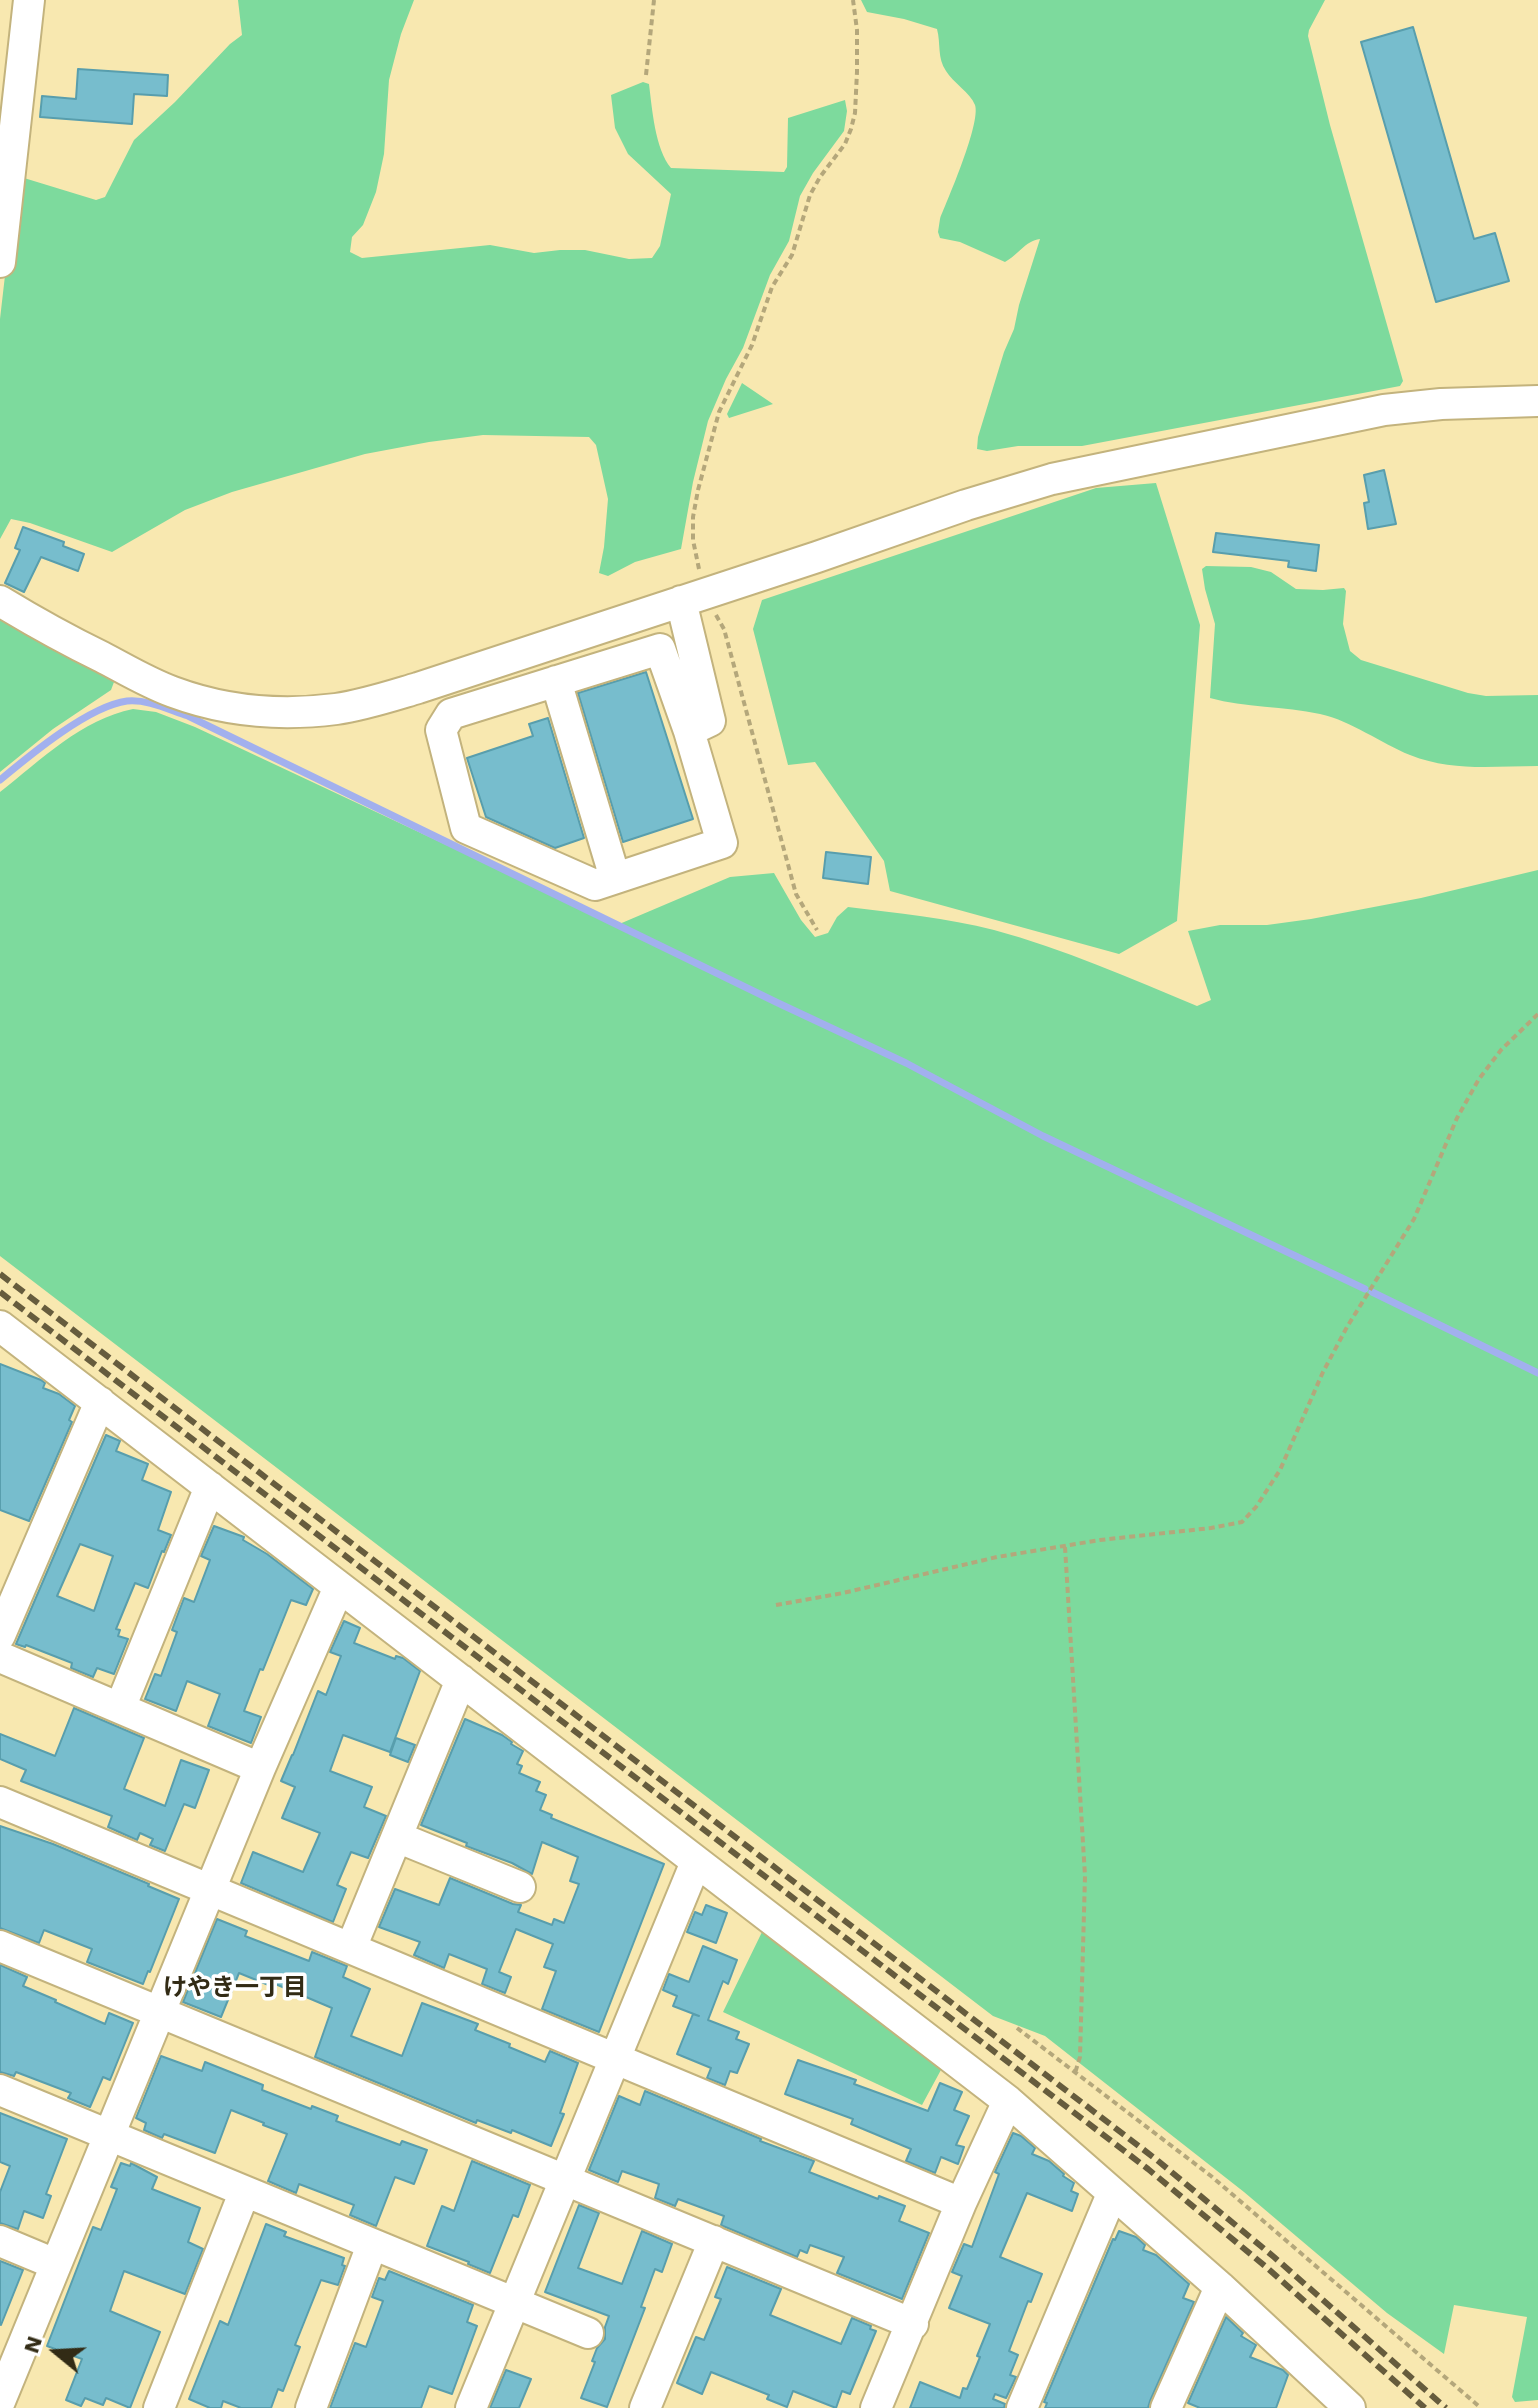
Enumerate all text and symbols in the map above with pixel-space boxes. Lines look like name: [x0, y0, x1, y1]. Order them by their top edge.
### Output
district label: けやき一丁目: [163, 1974, 307, 2002]
north arrow: [16, 2312, 96, 2392]
text: N: [18, 2333, 47, 2356]

